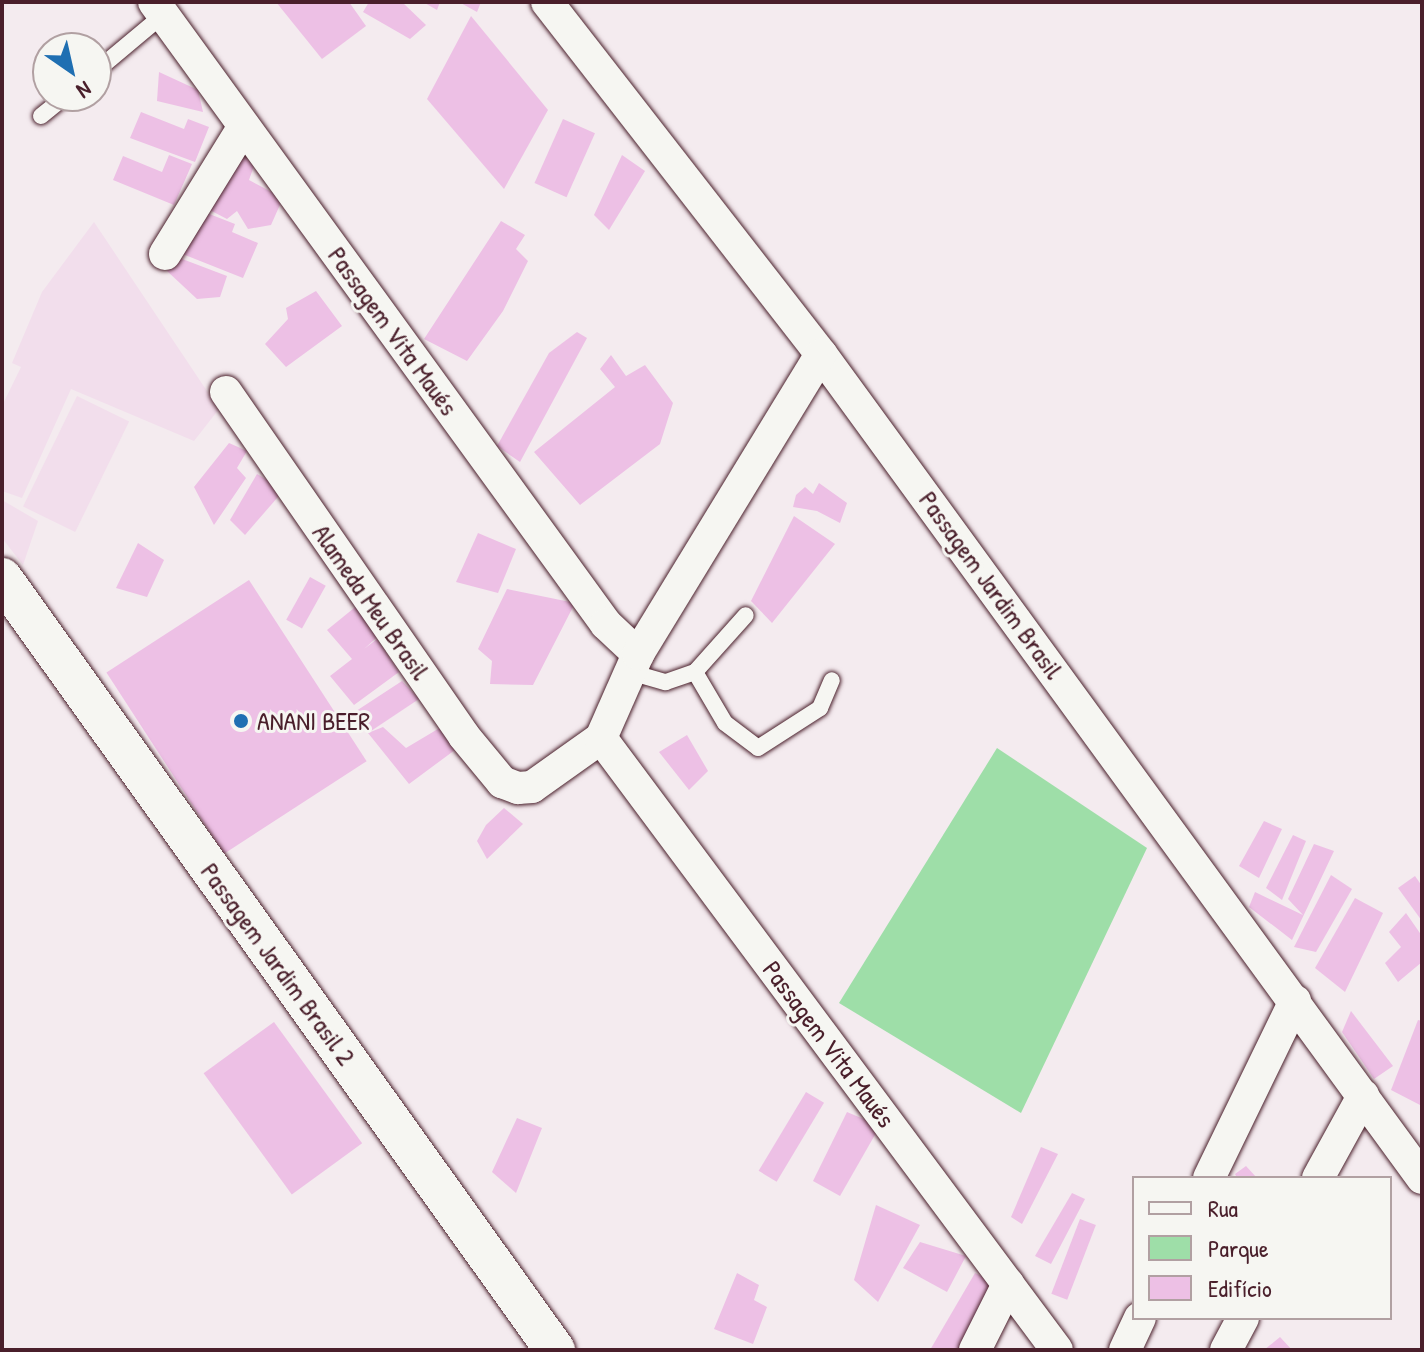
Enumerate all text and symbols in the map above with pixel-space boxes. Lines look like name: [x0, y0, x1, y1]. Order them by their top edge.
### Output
north arrow: [32, 32, 112, 112]
text: N: [71, 75, 98, 106]
street label: Passagem Vita Maués: [321, 241, 465, 421]
street label: Passagem Jardim Brasil: [913, 485, 1069, 685]
street label: Alameda Meu Brasil: [306, 518, 436, 686]
place label: ANANI BEER: [257, 705, 370, 737]
marker: ANANI BEER: [232, 712, 250, 730]
street label: Passagem Jardim Brasil 2: [194, 857, 362, 1071]
street label: Passagem Vita Maués: [756, 955, 902, 1133]
legend: [1132, 1176, 1392, 1320]
text: Rua: [1208, 1192, 1238, 1224]
text: Parque: [1208, 1232, 1268, 1264]
text: Edifício: [1208, 1272, 1272, 1304]

